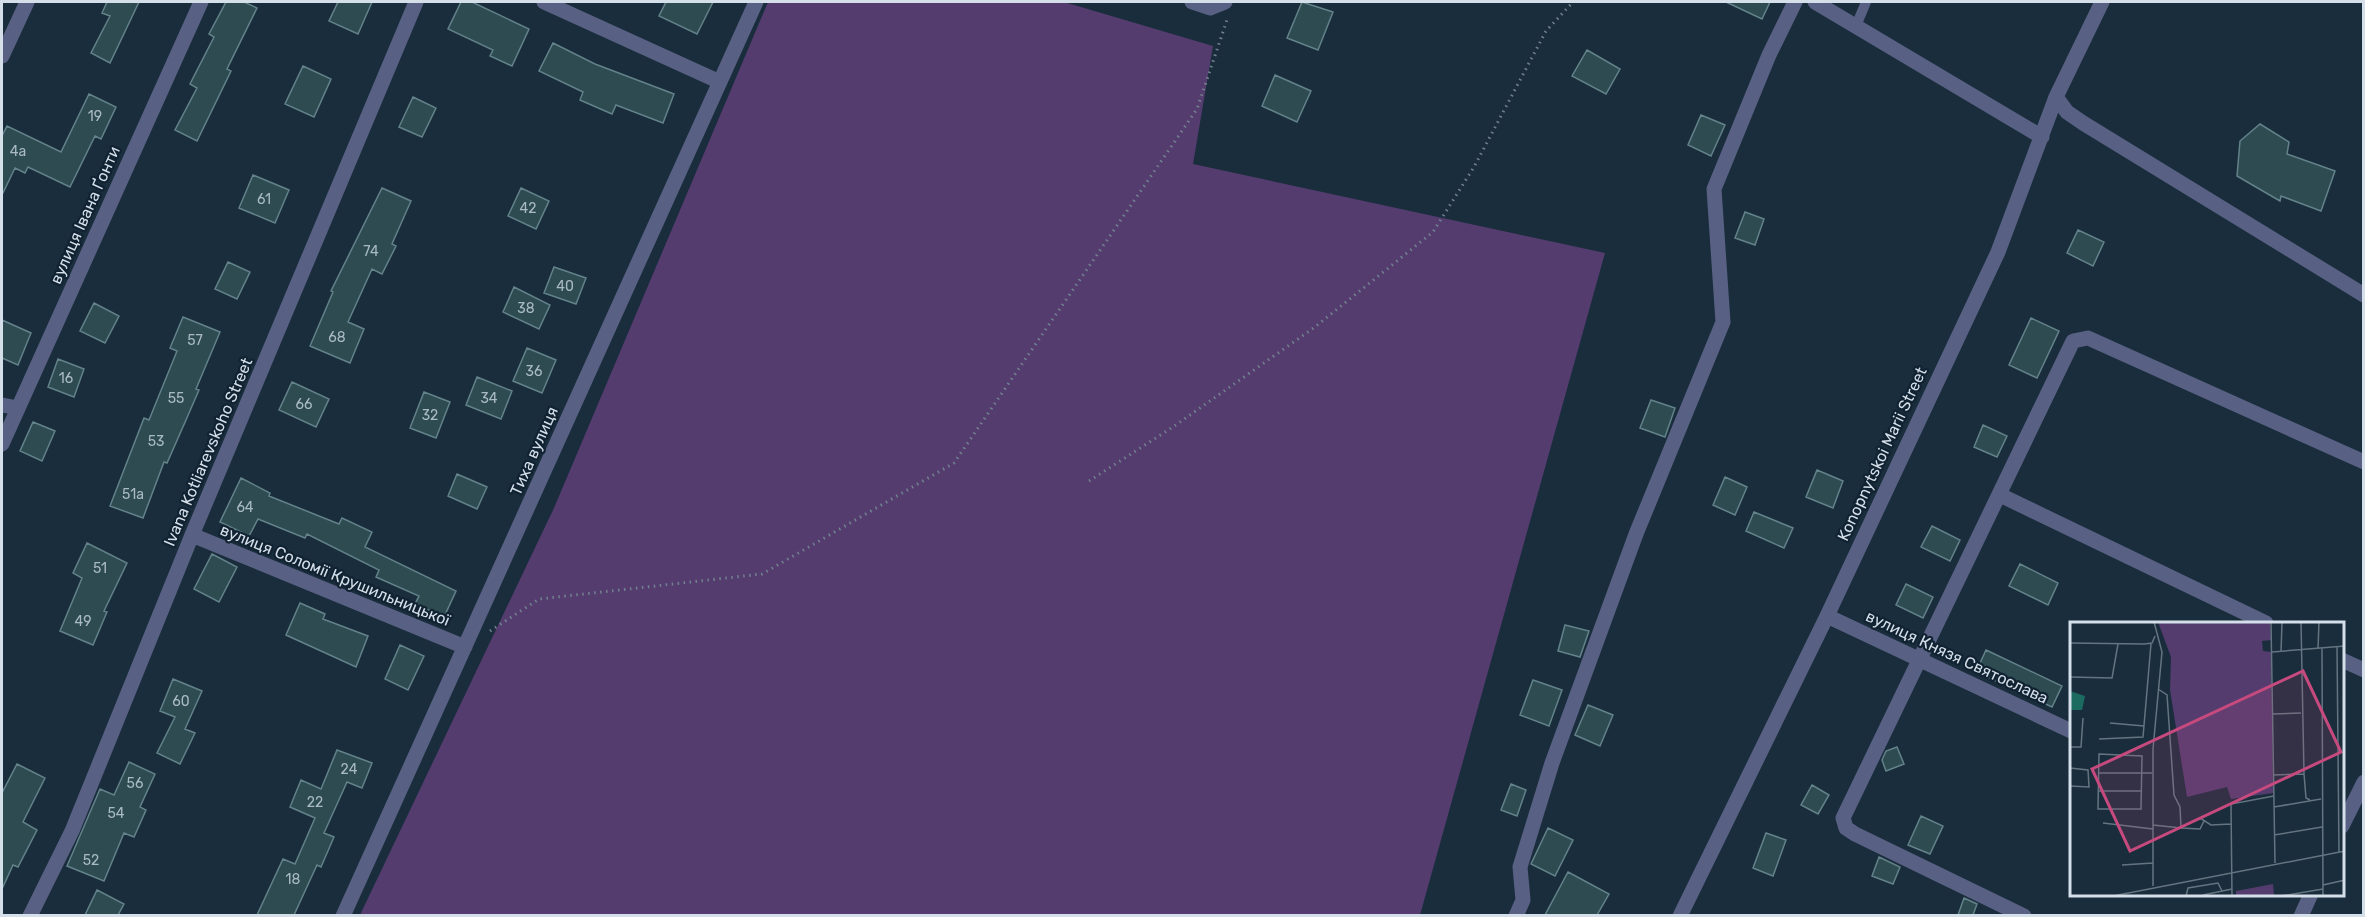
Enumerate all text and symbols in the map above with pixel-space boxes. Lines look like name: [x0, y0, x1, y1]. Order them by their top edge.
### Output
house number: 19: [88, 108, 102, 125]
house number: 4а: [10, 143, 26, 160]
street label: вулиця Івана Ґонти: [46, 143, 124, 287]
house number: 61: [257, 191, 271, 208]
house number: 42: [520, 200, 536, 217]
house number: 74: [363, 243, 379, 260]
house number: 40: [556, 278, 574, 295]
house number: 38: [517, 300, 535, 317]
house number: 68: [328, 329, 346, 346]
house number: 57: [187, 332, 203, 349]
street label: Ivana Kotliarevskoho Street: [160, 355, 256, 549]
house number: 36: [526, 363, 542, 380]
street label: Konopnytskoi Marii Street: [1833, 364, 1931, 544]
house number: 16: [59, 370, 73, 387]
house number: 55: [168, 390, 184, 407]
house number: 34: [480, 390, 498, 407]
house number: 66: [296, 396, 312, 413]
street label: Тиха вулиця: [506, 404, 562, 498]
house number: 32: [422, 407, 438, 424]
house number: 53: [148, 433, 164, 450]
house number: 51а: [122, 486, 144, 503]
house number: 64: [236, 499, 254, 516]
street label: вулиця Соломії Крушильницької: [217, 520, 454, 630]
house number: 51: [93, 560, 107, 577]
street label: вулиця Князя Святослава: [1863, 606, 2051, 708]
house number: 49: [75, 613, 91, 630]
inset map: [2070, 622, 2344, 896]
house number: 60: [172, 693, 190, 710]
house number: 24: [341, 761, 358, 778]
house number: 56: [127, 775, 143, 792]
house number: 22: [307, 794, 323, 811]
house number: 54: [107, 805, 125, 822]
house number: 52: [83, 852, 99, 869]
house number: 18: [286, 871, 301, 888]

